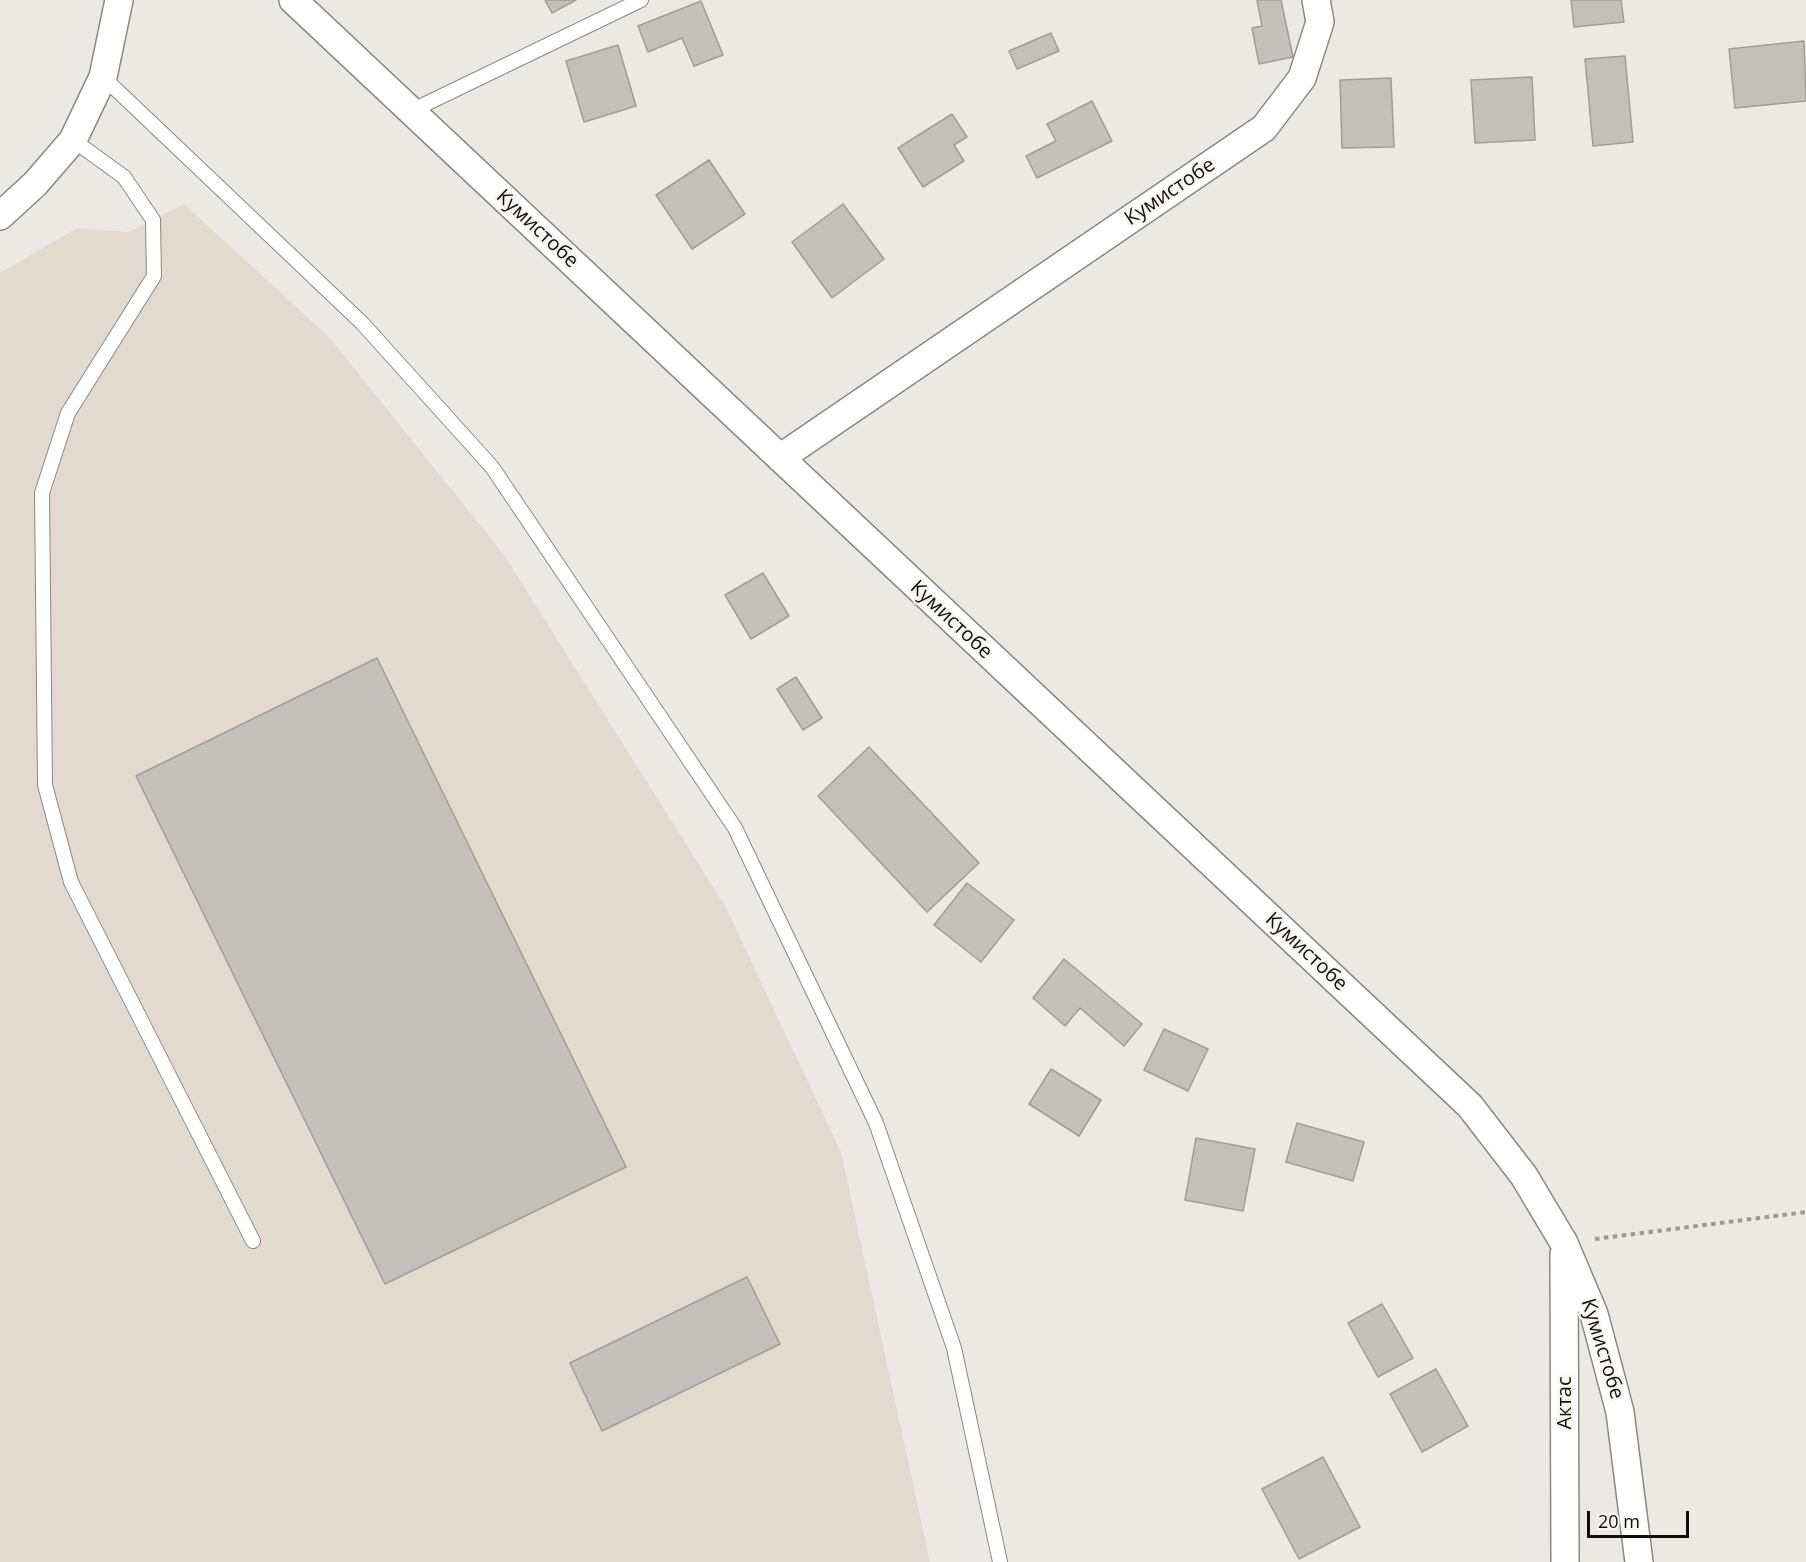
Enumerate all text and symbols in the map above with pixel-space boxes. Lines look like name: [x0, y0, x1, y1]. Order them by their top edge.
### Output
street label: Кумистобе: [1120, 153, 1220, 231]
street label: Кумистобе: [491, 185, 583, 273]
street label: Кумистобе: [905, 576, 997, 664]
street label: Кумистобе: [1260, 908, 1352, 996]
street label: Кумистобе: [1575, 1296, 1629, 1402]
street label: Актас: [1553, 1376, 1577, 1430]
scale bar: [1590, 1499, 1692, 1537]
text: 20 m: [1598, 1509, 1640, 1533]

